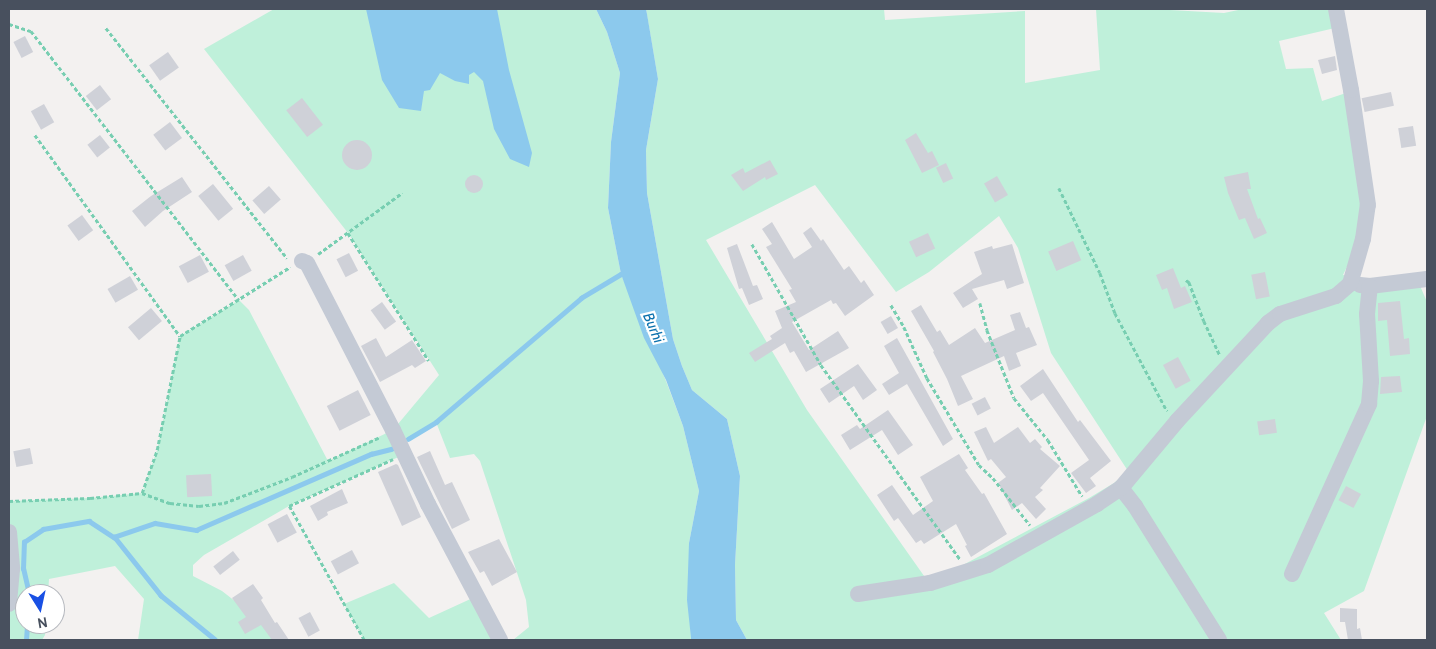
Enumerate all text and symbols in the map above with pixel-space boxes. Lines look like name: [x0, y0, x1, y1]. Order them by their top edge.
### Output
water label: Burhi: [639, 310, 667, 346]
north arrow: [15, 584, 65, 634]
text: N: [36, 613, 49, 633]

